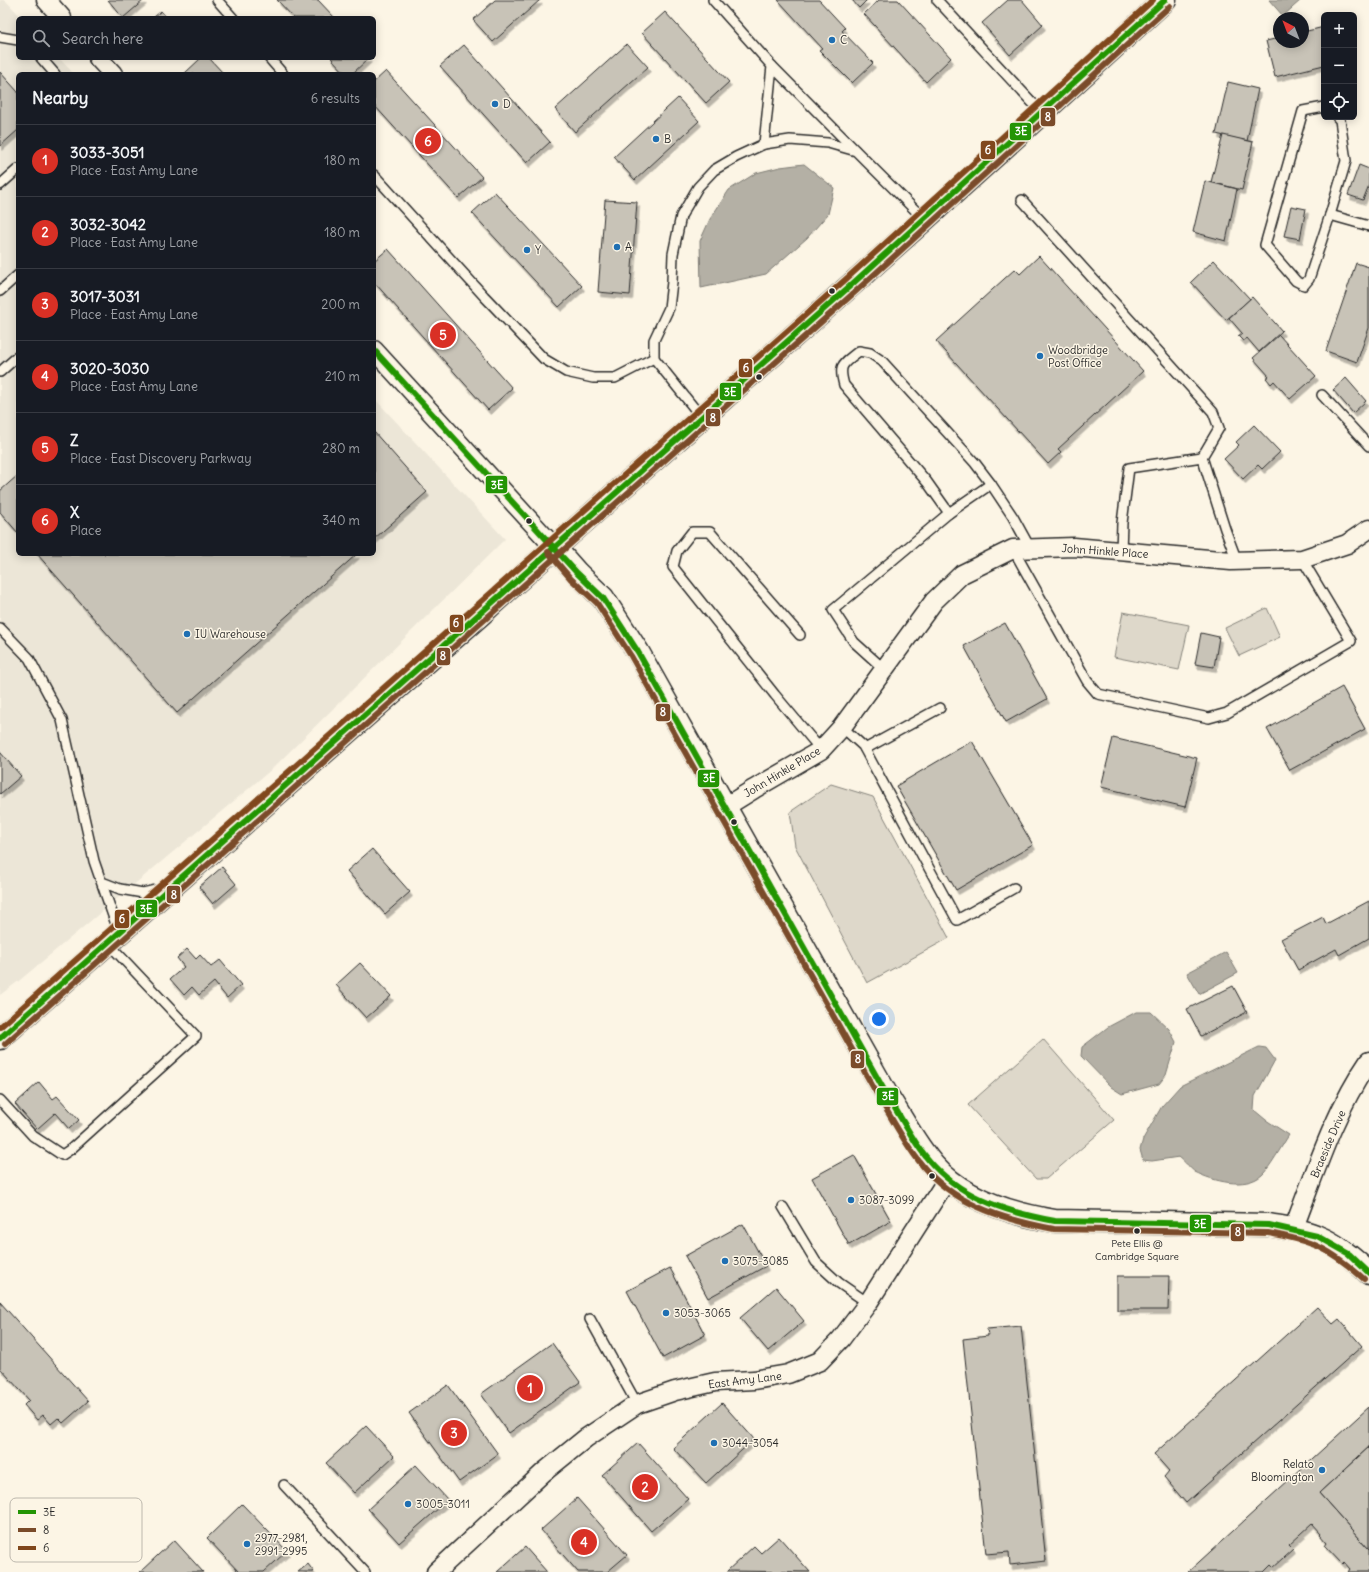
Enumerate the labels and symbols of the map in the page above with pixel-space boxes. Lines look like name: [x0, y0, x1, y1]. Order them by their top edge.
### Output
north arrow: [1273, 12, 1309, 48]
place label: C: [840, 33, 847, 47]
marker: C: [827, 35, 837, 45]
place label: D: [503, 97, 511, 111]
marker: D: [490, 99, 500, 109]
line badge: 8: [1040, 107, 1056, 127]
text: 8: [1045, 110, 1051, 124]
line badge: 3E: [1009, 122, 1032, 141]
text: 3E: [1015, 124, 1028, 138]
pin: 6: [415, 126, 441, 156]
place label: B: [664, 132, 671, 146]
marker: B: [651, 134, 661, 144]
line badge: 6: [980, 140, 996, 160]
text: 6: [985, 143, 991, 157]
place label: A: [625, 240, 632, 254]
marker: A: [612, 242, 622, 252]
place label: Y: [535, 243, 541, 257]
marker: Y: [522, 245, 532, 255]
unlabelled marker: [827, 286, 837, 296]
pin: 5: [430, 320, 456, 350]
place label: Woodbridge Post Office: [1048, 343, 1108, 370]
marker: Woodbridge Post Office: [1035, 351, 1045, 361]
line badge: 6: [738, 358, 753, 378]
text: 6: [743, 361, 749, 375]
unlabelled marker: [754, 372, 764, 382]
line badge: 3E: [719, 382, 742, 401]
text: 3E: [724, 385, 737, 399]
line badge: 8: [705, 408, 721, 427]
text: 8: [710, 411, 716, 425]
line badge: 3E: [485, 475, 508, 494]
text: 3E: [491, 478, 504, 492]
unlabelled marker: [524, 516, 534, 526]
street label: John Hinkle Place: [1061, 541, 1149, 561]
line badge: 6: [449, 614, 464, 633]
text: 6: [453, 616, 459, 630]
place label: IU Warehouse: [195, 627, 266, 641]
marker: IU Warehouse: [182, 629, 192, 639]
line badge: 8: [436, 647, 451, 666]
text: 8: [440, 649, 446, 663]
line badge: 8: [655, 703, 671, 722]
text: 8: [660, 705, 666, 719]
street label: John Hinkle Place: [741, 744, 823, 800]
line badge: 3E: [697, 769, 720, 788]
text: 3E: [703, 771, 716, 785]
unlabelled marker: [729, 817, 739, 827]
line badge: 8: [166, 885, 181, 904]
text: 8: [171, 888, 177, 902]
line badge: 3E: [135, 899, 158, 918]
text: 3E: [140, 902, 153, 916]
line badge: 6: [114, 909, 130, 929]
text: 6: [119, 912, 125, 926]
your location: [869, 1009, 889, 1029]
line badge: 8: [850, 1050, 865, 1069]
text: 8: [855, 1052, 861, 1066]
line badge: 3E: [876, 1087, 899, 1106]
text: 3E: [882, 1089, 895, 1103]
street label: Braeside Drive: [1307, 1108, 1349, 1180]
unlabelled marker: [927, 1171, 937, 1181]
place label: 3087-3099: [859, 1193, 914, 1207]
marker: 3087-3099: [846, 1195, 856, 1205]
line badge: 3E: [1189, 1214, 1212, 1233]
text: 3E: [1194, 1217, 1207, 1231]
line badge: 8: [1230, 1223, 1245, 1242]
text: 8: [1235, 1225, 1241, 1239]
marker: Pete Ellis @ Cambridge Square: [1132, 1226, 1142, 1236]
place label: Pete Ellis @ Cambridge Square: [1095, 1237, 1179, 1263]
place label: 3075-3085: [733, 1254, 789, 1268]
marker: 3075-3085: [720, 1256, 730, 1266]
place label: 3053-3065: [674, 1306, 731, 1320]
marker: 3053-3065: [661, 1308, 671, 1318]
street label: East Amy Lane: [707, 1369, 783, 1391]
pin: 1: [517, 1373, 543, 1403]
pin: 3: [441, 1418, 467, 1448]
place label: 3044-3054: [722, 1436, 779, 1450]
marker: 3044-3054: [709, 1438, 719, 1448]
place label: Relato Bloomington: [1251, 1457, 1314, 1484]
marker: Relato Bloomington: [1317, 1465, 1327, 1475]
pin: 2: [632, 1472, 658, 1502]
place label: 3005-3011: [416, 1497, 470, 1511]
legend: [10, 1498, 142, 1562]
marker: 3005-3011: [403, 1499, 413, 1509]
text: 3E: [43, 1505, 56, 1519]
text: 8: [43, 1523, 49, 1537]
pin: 4: [571, 1527, 597, 1557]
place label: 2977-2981, 2991-2995: [255, 1531, 308, 1558]
marker: 2977-2981, 2991-2995: [242, 1539, 252, 1549]
text: 6: [43, 1541, 49, 1555]

